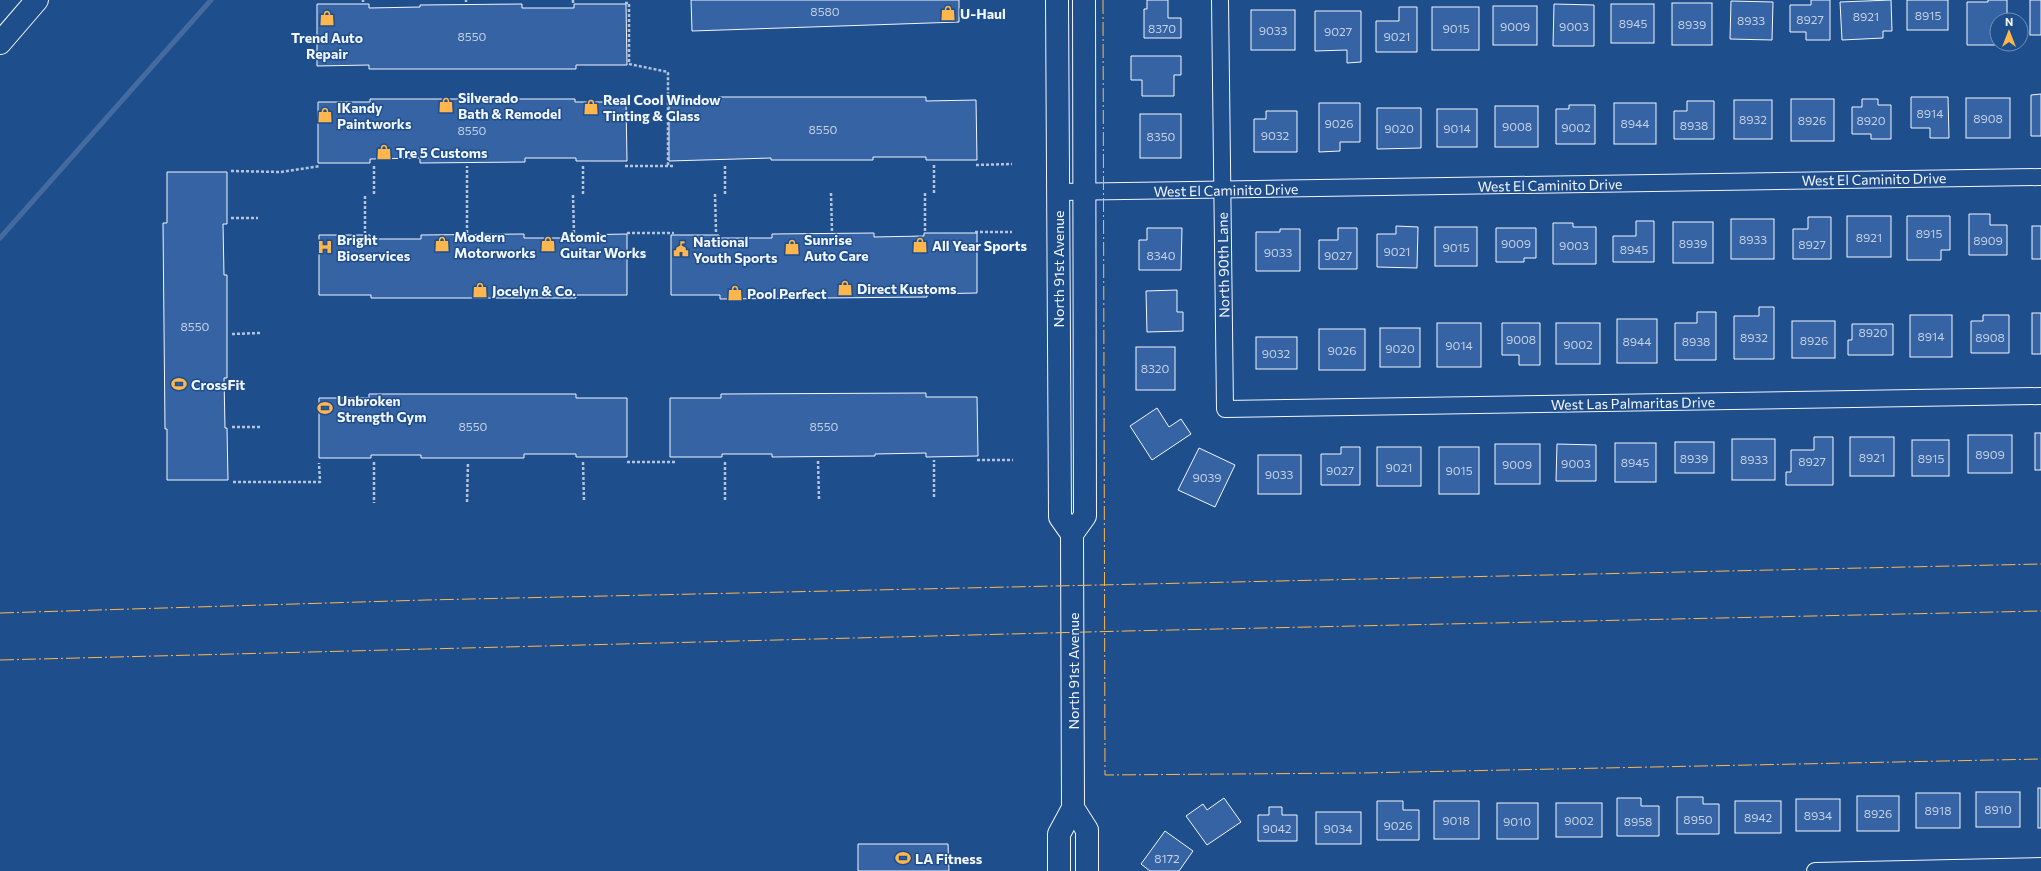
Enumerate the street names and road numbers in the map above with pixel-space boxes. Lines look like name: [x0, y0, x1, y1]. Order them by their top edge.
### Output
street label: West El Caminito Drive: [1801, 169, 1947, 189]
street label: West El Caminito Drive: [1477, 175, 1623, 195]
street label: West El Caminito Drive: [1153, 180, 1299, 200]
street label: North 91st Avenue: [1050, 211, 1067, 327]
street label: North 90th Lane: [1214, 212, 1232, 318]
street label: West Las Palmaritas Drive: [1551, 393, 1715, 413]
street label: North 91st Avenue: [1065, 613, 1082, 729]

